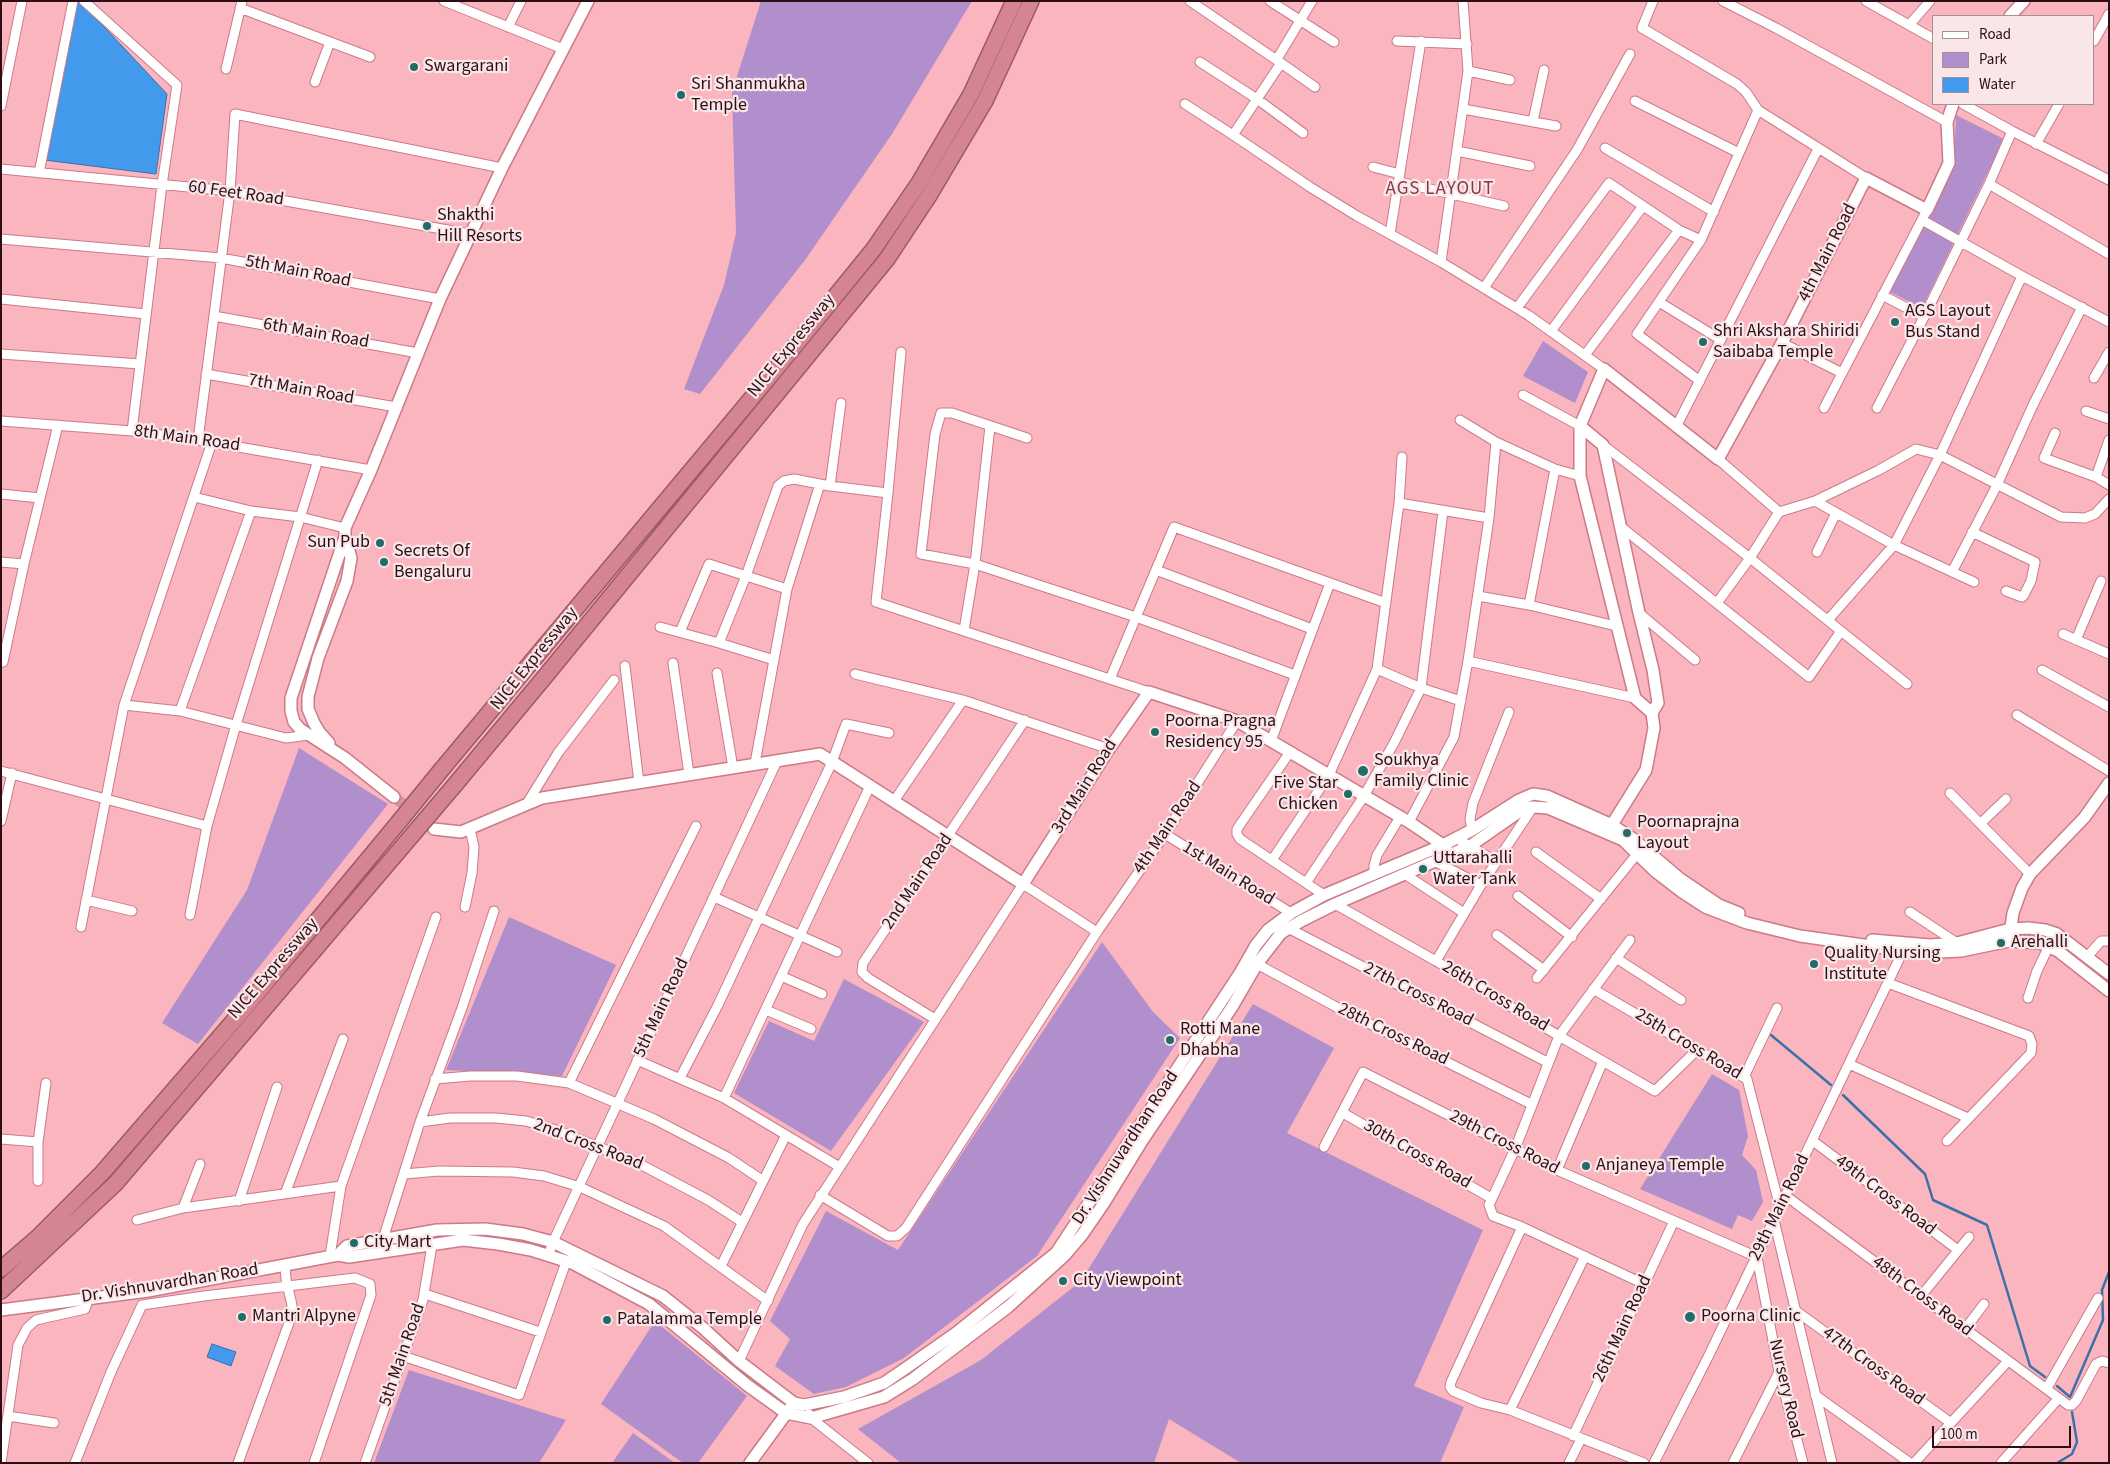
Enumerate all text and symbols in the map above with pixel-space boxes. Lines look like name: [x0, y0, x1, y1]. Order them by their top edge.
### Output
legend: [1932, 15, 2095, 105]
text: Road: [1979, 24, 2011, 45]
text: Park: [1979, 49, 2007, 70]
place label: Swargarani: [424, 56, 509, 78]
marker: Swargarani: [408, 61, 420, 73]
place label: Sri Shanmukha Temple: [691, 74, 806, 116]
text: Water: [1979, 74, 2015, 95]
marker: Sri Shanmukha Temple: [675, 89, 687, 101]
street label: 60 Feet Road: [187, 177, 285, 211]
district label: AGS LAYOUT: [1384, 179, 1496, 201]
street label: 4th Main Road: [1794, 200, 1862, 306]
place label: Shakthi Hill Resorts: [437, 205, 522, 248]
marker: Shakthi Hill Resorts: [421, 220, 433, 232]
street label: 5th Main Road: [243, 251, 353, 293]
street label: NICE Expressway: [744, 290, 840, 402]
place label: AGS Layout Bus Stand: [1905, 301, 1991, 344]
street label: 6th Main Road: [261, 314, 371, 354]
marker: AGS Layout Bus Stand: [1889, 316, 1901, 328]
place label: Shri Akshara Shiridi Saibaba Temple: [1713, 321, 1859, 364]
marker: Shri Akshara Shiridi Saibaba Temple: [1697, 336, 1709, 348]
street label: 7th Main Road: [246, 370, 356, 410]
street label: 8th Main Road: [132, 421, 242, 457]
place label: Sun Pub: [307, 532, 370, 554]
marker: Sun Pub: [374, 537, 386, 549]
place label: Secrets Of Bengaluru: [394, 541, 472, 584]
marker: Secrets Of Bengaluru: [378, 556, 390, 568]
street label: NICE Expressway: [487, 603, 583, 715]
place label: Poorna Pragna Residency 95: [1165, 711, 1276, 754]
marker: Poorna Pragna Residency 95: [1149, 726, 1161, 738]
street label: 3rd Main Road: [1047, 736, 1123, 838]
place label: Soukhya Family Clinic: [1374, 750, 1469, 792]
marker: Soukhya Family Clinic: [1356, 764, 1370, 778]
place label: Five Star Chicken: [1274, 773, 1338, 816]
street label: 4th Main Road: [1129, 778, 1207, 878]
marker: Five Star Chicken: [1342, 788, 1354, 800]
place label: Poornaprajna Layout: [1637, 812, 1740, 854]
marker: Poornaprajna Layout: [1621, 827, 1633, 839]
street label: 2nd Main Road: [878, 830, 958, 934]
street label: 1st Main Road: [1178, 837, 1278, 911]
place label: Uttarahalli Water Tank: [1433, 848, 1516, 891]
marker: Uttarahalli Water Tank: [1417, 863, 1429, 875]
street label: NICE Expressway: [224, 914, 324, 1024]
place label: Arehalli: [2011, 932, 2068, 954]
marker: Arehalli: [1995, 937, 2007, 949]
place label: Quality Nursing Institute: [1824, 943, 1940, 986]
street label: 5th Main Road: [630, 955, 694, 1061]
street label: 26th Cross Road: [1438, 957, 1552, 1037]
street label: 27th Cross Road: [1359, 958, 1477, 1032]
marker: Quality Nursing Institute: [1808, 958, 1820, 970]
street label: 28th Cross Road: [1334, 999, 1452, 1071]
street label: 25th Cross Road: [1631, 1005, 1745, 1085]
place label: Rotti Mane Dhabha: [1180, 1019, 1260, 1062]
marker: Rotti Mane Dhabha: [1164, 1034, 1176, 1046]
street label: Dr. Vishnuvardhan Road: [1068, 1067, 1184, 1229]
street label: 29th Cross Road: [1445, 1106, 1563, 1180]
street label: 2nd Cross Road: [530, 1114, 646, 1176]
street label: 30th Cross Road: [1359, 1115, 1475, 1195]
street label: 29th Main Road: [1745, 1151, 1815, 1265]
street label: 49th Cross Road: [1830, 1151, 1940, 1241]
place label: Anjaneya Temple: [1596, 1155, 1725, 1177]
marker: Anjaneya Temple: [1580, 1160, 1592, 1172]
place label: City Mart: [364, 1232, 431, 1254]
marker: City Mart: [348, 1237, 360, 1249]
street label: 48th Cross Road: [1867, 1252, 1977, 1342]
street label: Dr. Vishnuvardhan Road: [80, 1259, 260, 1309]
place label: City Viewpoint: [1073, 1270, 1182, 1292]
street label: 26th Main Road: [1589, 1272, 1657, 1386]
marker: City Viewpoint: [1057, 1275, 1069, 1287]
street label: 5th Main Road: [375, 1301, 431, 1409]
place label: Mantri Alpyne: [252, 1306, 356, 1328]
place label: Poorna Clinic: [1701, 1306, 1801, 1328]
place label: Patalamma Temple: [617, 1309, 762, 1331]
marker: Poorna Clinic: [1683, 1310, 1697, 1324]
marker: Mantri Alpyne: [236, 1311, 248, 1323]
marker: Patalamma Temple: [601, 1314, 613, 1326]
street label: 47th Cross Road: [1818, 1323, 1928, 1411]
street label: Nursery Road: [1763, 1337, 1807, 1441]
scale bar: [1935, 1416, 2074, 1448]
text: 100 m: [1940, 1424, 1978, 1445]

